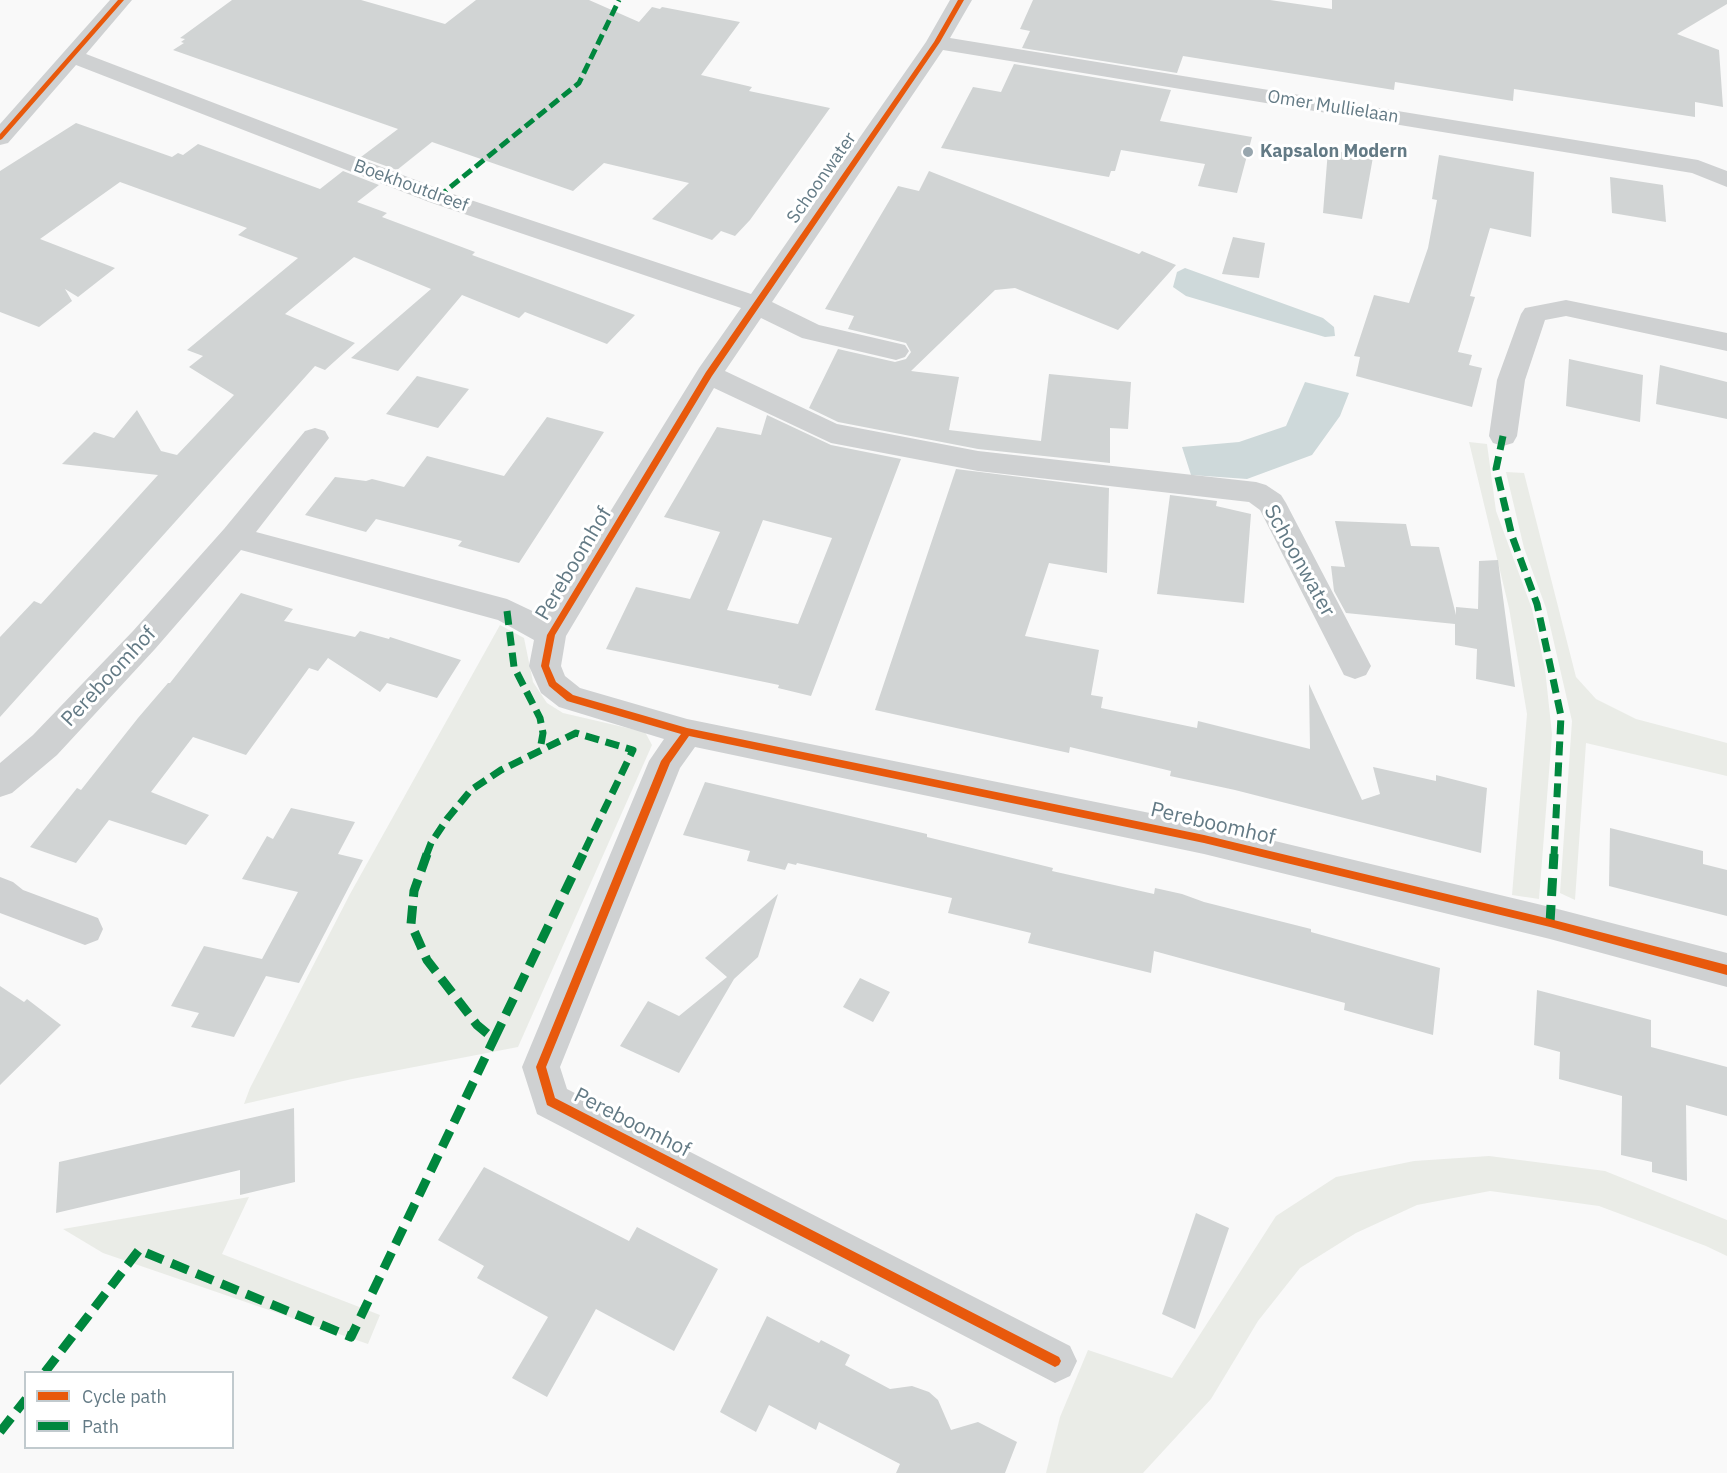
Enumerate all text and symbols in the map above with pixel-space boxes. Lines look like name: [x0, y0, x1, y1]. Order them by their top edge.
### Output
street label: Omer Mullielaan: [1266, 86, 1400, 128]
street label: Schoonwater: [783, 128, 861, 228]
place label: Kapsalon Modern: [1260, 141, 1407, 163]
marker: Kapsalon Modern: [1241, 145, 1255, 159]
street label: Boekhoutdreef: [351, 155, 471, 217]
street label: Schoonwater: [1258, 501, 1340, 621]
street label: Pereboomhof: [530, 503, 618, 625]
street label: Pereboomhof: [56, 622, 162, 732]
street label: Pereboomhof: [1148, 797, 1278, 851]
street label: Pereboomhof: [570, 1083, 694, 1163]
legend: [24, 1371, 234, 1449]
text: Cycle path: [82, 1385, 167, 1408]
text: Path: [82, 1415, 119, 1438]

